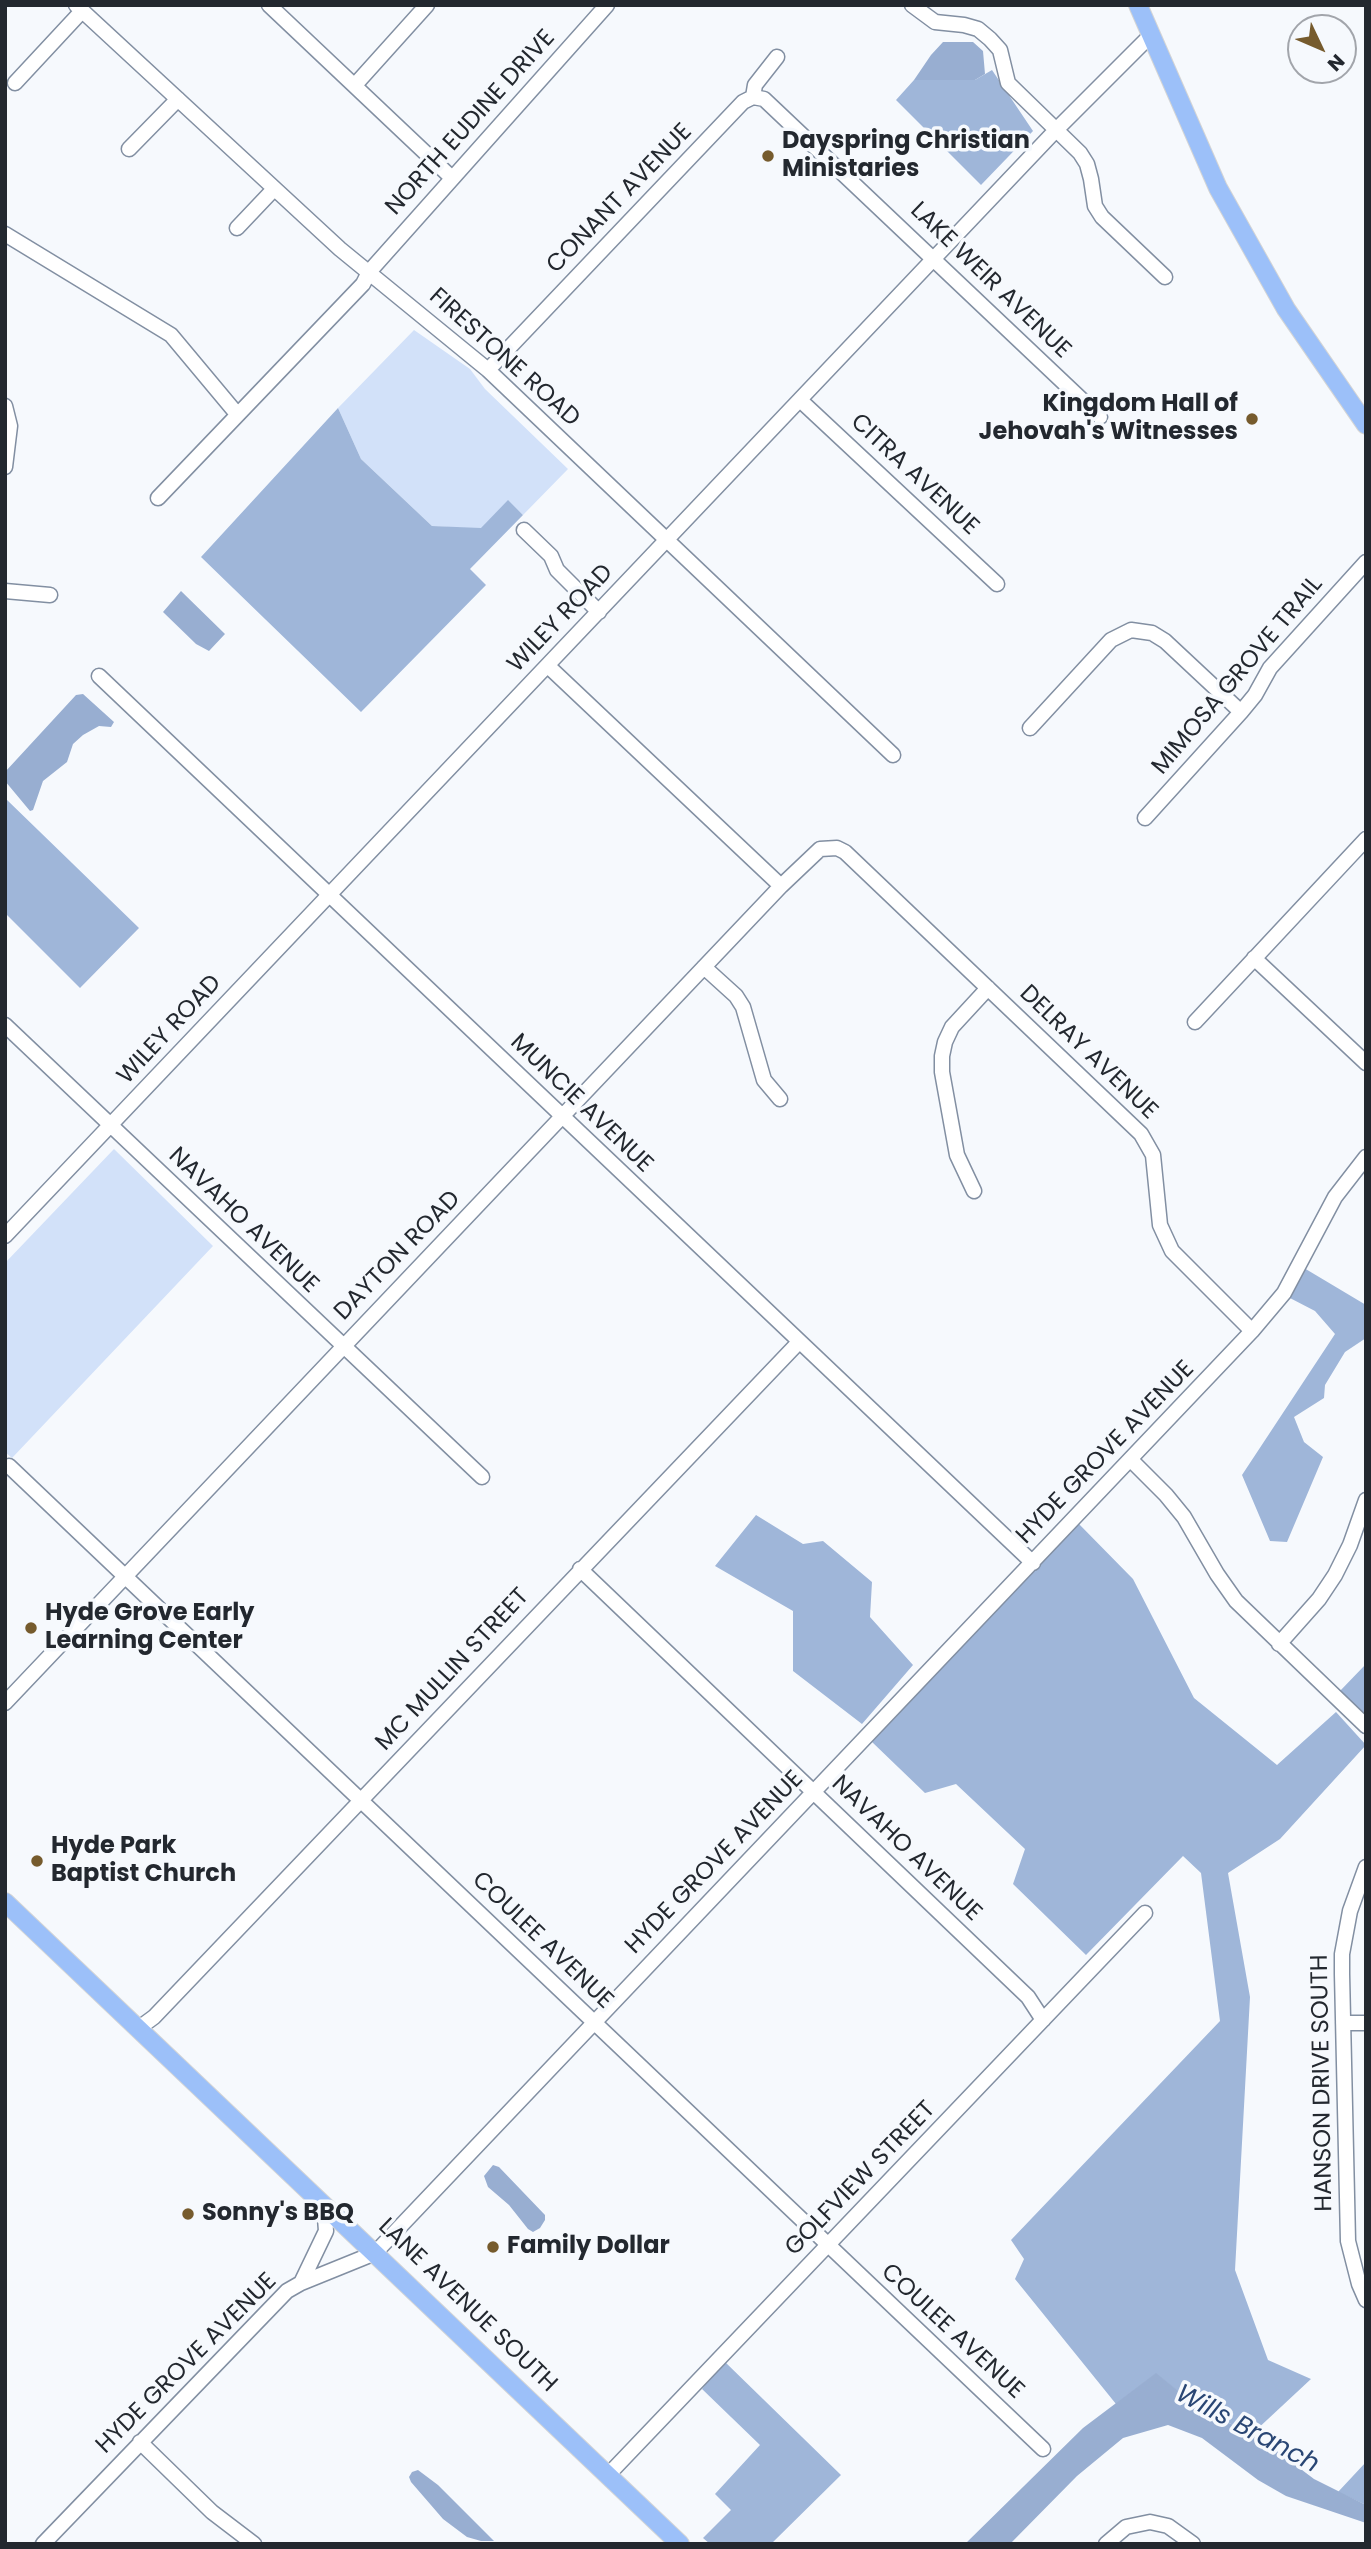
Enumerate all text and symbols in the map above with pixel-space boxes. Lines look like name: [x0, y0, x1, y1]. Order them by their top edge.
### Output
north arrow: [1287, 14, 1357, 84]
street label: NORTH EUDINE DRIVE: [380, 24, 562, 222]
text: N: [1321, 48, 1351, 77]
street label: CONANT AVENUE: [541, 118, 699, 280]
place label: Dayspring Christian Ministaries: [782, 128, 1030, 184]
marker: Dayspring Christian Ministaries: [760, 148, 776, 164]
street label: LAKE WEIR AVENUE: [904, 197, 1076, 365]
street label: FIRESTONE ROAD: [423, 283, 585, 433]
place label: Kingdom Hall of Jehovah's Witnesses: [979, 391, 1238, 447]
street label: CITRA AVENUE: [844, 408, 984, 542]
marker: Kingdom Hall of Jehovah's Witnesses: [1244, 411, 1260, 427]
street label: WILEY ROAD: [502, 559, 620, 679]
street label: MIMOSA GROVE TRAIL: [1147, 571, 1329, 781]
street label: WILEY ROAD: [112, 969, 228, 1091]
street label: DELRAY AVENUE: [1013, 980, 1163, 1126]
street label: MUNCIE AVENUE: [504, 1029, 658, 1179]
street label: NAVAHO AVENUE: [162, 1142, 324, 1300]
street label: DAYTON ROAD: [329, 1185, 467, 1327]
street label: HYDE GROVE AVENUE: [1011, 1355, 1201, 1551]
street label: MC MULLIN STREET: [370, 1583, 536, 1757]
place label: Hyde Grove Early Learning Center: [45, 1600, 254, 1656]
marker: Hyde Grove Early Learning Center: [23, 1620, 39, 1636]
street label: HYDE GROVE AVENUE: [620, 1765, 810, 1961]
street label: NAVAHO AVENUE: [825, 1770, 987, 1928]
place label: Hyde Park Baptist Church: [51, 1833, 236, 1889]
marker: Hyde Park Baptist Church: [29, 1853, 45, 1869]
street label: COULEE AVENUE: [465, 1866, 619, 2016]
street label: HANSON DRIVE SOUTH: [1306, 1954, 1340, 2212]
street label: GOLFVIEW STREET: [780, 2096, 942, 2262]
place label: Sonny's BBQ: [202, 2200, 354, 2228]
marker: Sonny's BBQ: [180, 2206, 196, 2222]
street label: LANE AVENUE SOUTH: [372, 2213, 562, 2399]
place label: Family Dollar: [507, 2233, 670, 2261]
marker: Family Dollar: [485, 2239, 501, 2255]
street label: COULEE AVENUE: [874, 2258, 1030, 2406]
street label: HYDE GROVE AVENUE: [91, 2268, 283, 2460]
water label: Wills Branch: [1170, 2379, 1324, 2481]

